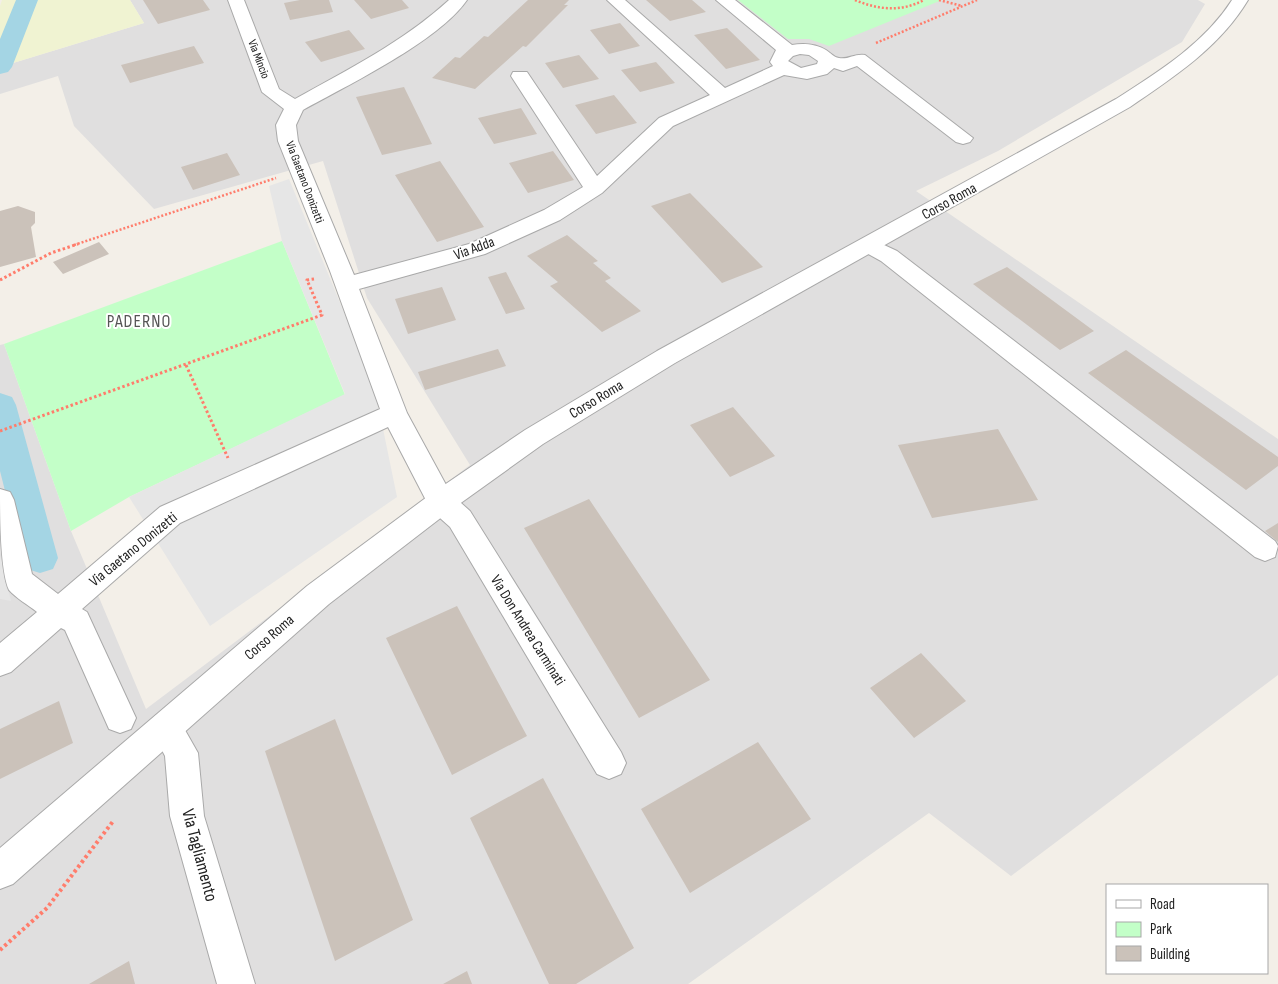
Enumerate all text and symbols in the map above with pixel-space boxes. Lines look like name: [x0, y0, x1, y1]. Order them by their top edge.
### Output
street label: Via Mincio: [244, 38, 273, 81]
street label: Via Gaetano Donizetti: [282, 139, 327, 225]
street label: Corso Roma: [918, 179, 980, 224]
street label: Via Adda: [451, 232, 497, 265]
district label: PADERNO: [107, 311, 171, 332]
street label: Corso Roma: [566, 376, 627, 423]
street label: Via Gaetano Donizetti: [85, 508, 181, 591]
street label: Via Don Andrea Carminati: [486, 571, 569, 689]
street label: Corso Roma: [241, 610, 298, 664]
street label: Via Tagliamento: [177, 807, 222, 904]
legend: [1106, 884, 1268, 974]
text: Road: [1150, 895, 1175, 914]
text: Park: [1150, 920, 1172, 939]
text: Building: [1150, 945, 1190, 964]

